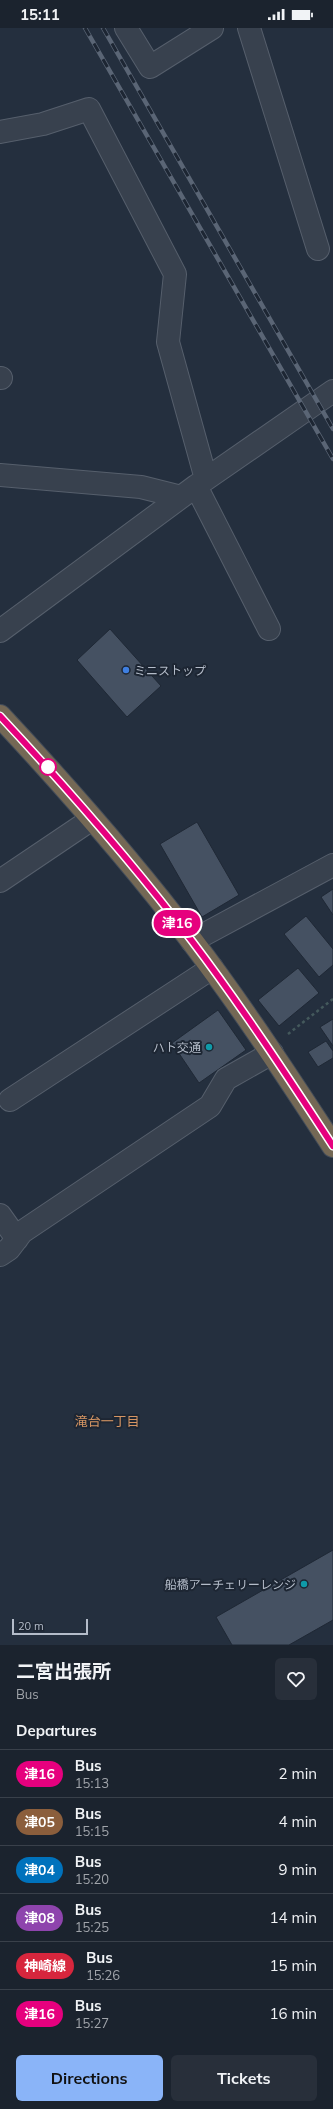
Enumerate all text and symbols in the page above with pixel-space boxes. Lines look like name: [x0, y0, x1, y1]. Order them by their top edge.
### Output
text: 15:11: [20, 5, 60, 24]
place label: ミニストップ: [134, 663, 206, 678]
marker: ミニストップ: [121, 665, 131, 675]
unlabelled marker: [39, 758, 57, 776]
line badge: 津16: [154, 910, 200, 936]
text: 津16: [162, 914, 192, 932]
place label: ハト交通: [153, 1040, 201, 1055]
marker: ハト交通: [204, 1042, 214, 1052]
district label: 滝台一丁目: [74, 1413, 140, 1429]
place label: 船橋アーチェリーレンジ: [165, 1577, 296, 1592]
marker: 船橋アーチェリーレンジ: [299, 1579, 309, 1589]
scale bar: [12, 1617, 88, 1636]
text: 20 m: [18, 1619, 44, 1633]
button: heart: [275, 1658, 317, 1700]
text: 二宮出張所: [16, 1659, 111, 1683]
text: Bus: [16, 1686, 39, 1702]
text: Departures: [16, 1721, 97, 1740]
text: Bus: [75, 1756, 102, 1775]
text: 2 min: [279, 1764, 317, 1783]
text: 津16: [24, 1765, 55, 1783]
text: 15:13: [75, 1775, 109, 1791]
text: Bus: [75, 1804, 102, 1823]
text: 4 min: [279, 1812, 317, 1831]
text: 津05: [24, 1813, 55, 1831]
text: 15:15: [75, 1823, 109, 1839]
text: Bus: [75, 1852, 102, 1871]
text: 9 min: [279, 1860, 317, 1879]
text: 津04: [24, 1861, 55, 1879]
text: 15:20: [75, 1871, 109, 1887]
text: Bus: [75, 1900, 102, 1919]
text: 14 min: [270, 1908, 317, 1927]
text: 津08: [24, 1909, 55, 1927]
text: 15:25: [75, 1919, 109, 1935]
text: Bus: [86, 1948, 113, 1967]
text: 15 min: [270, 1956, 317, 1975]
text: 神崎線: [24, 1957, 66, 1975]
text: 15:26: [86, 1967, 120, 1983]
text: Bus: [75, 1996, 102, 2015]
text: 16 min: [270, 2004, 317, 2023]
text: 津16: [24, 2005, 55, 2023]
text: 15:27: [75, 2015, 109, 2031]
button: Directions: [16, 2055, 163, 2101]
button: Tickets: [171, 2055, 317, 2101]

